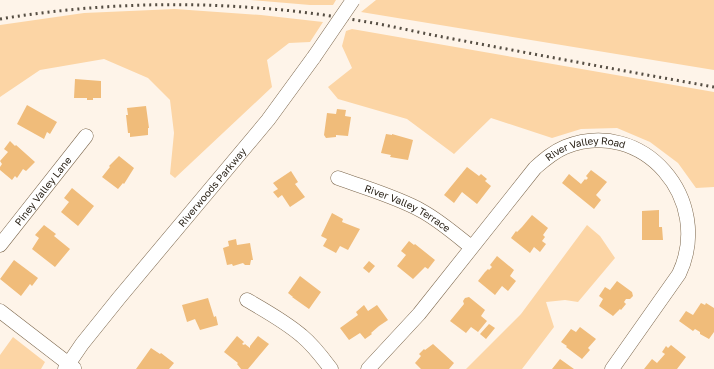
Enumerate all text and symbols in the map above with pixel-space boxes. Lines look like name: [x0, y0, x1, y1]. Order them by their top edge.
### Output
street label: River Valley Road: [543, 134, 627, 163]
street label: Riverwoods Parkway: [175, 145, 249, 229]
street label: Piney Valley Lane: [12, 154, 74, 228]
street label: River Valley Terrace: [363, 182, 453, 234]

